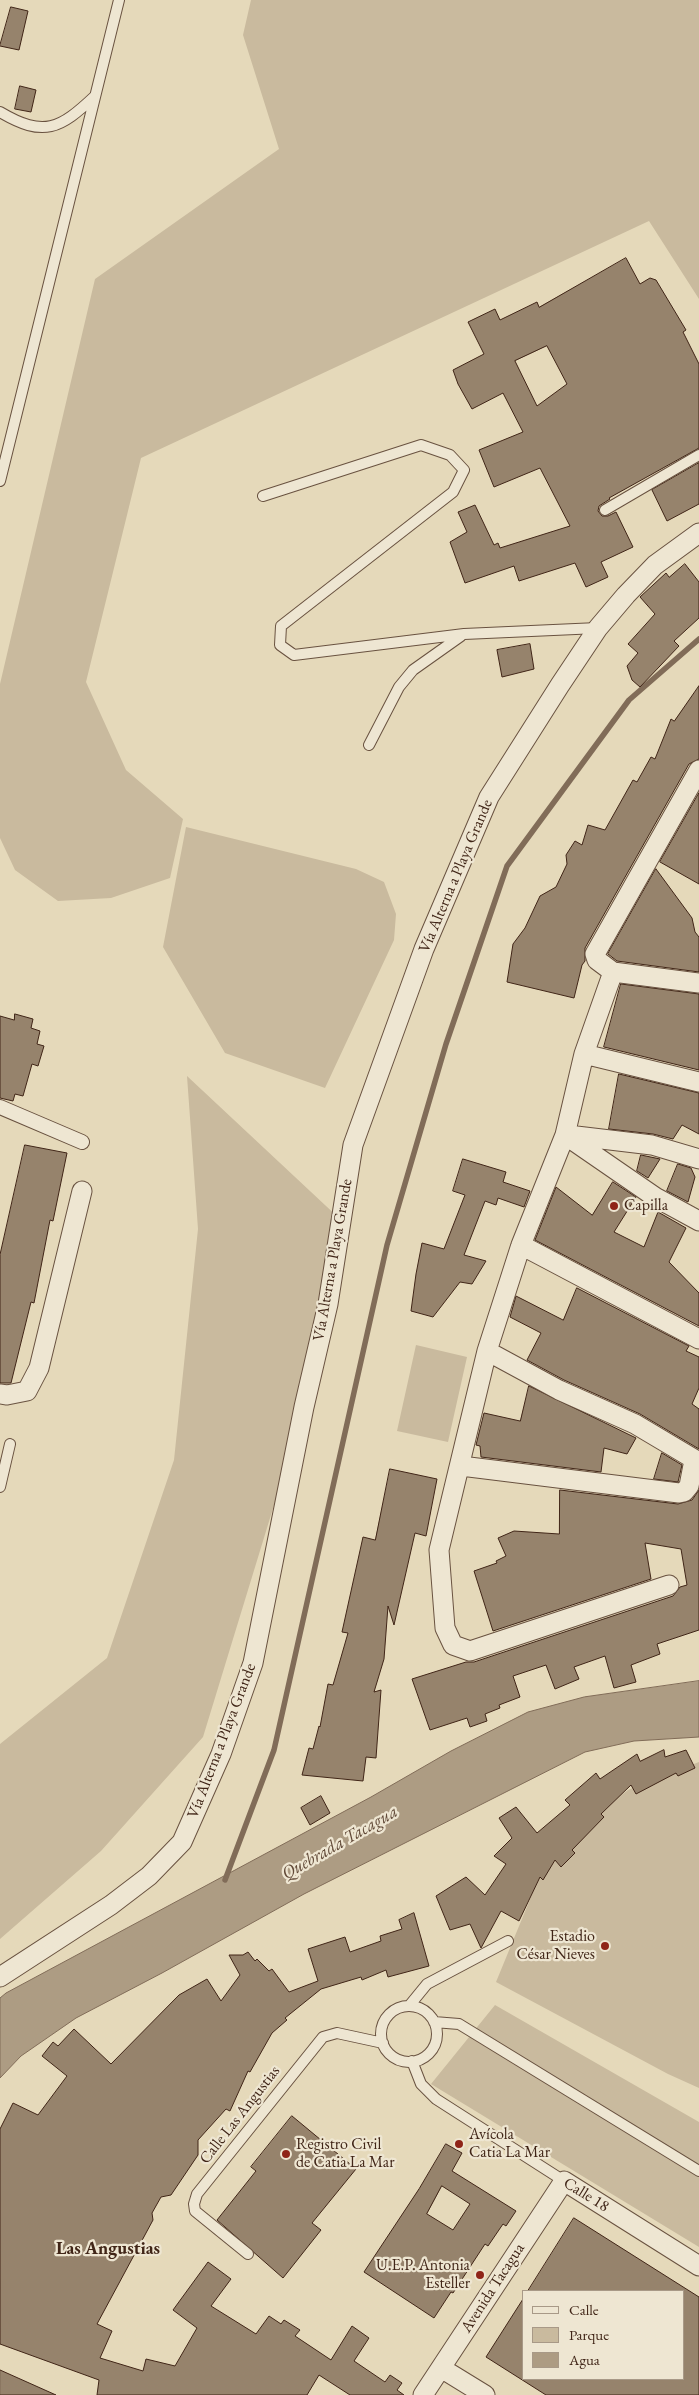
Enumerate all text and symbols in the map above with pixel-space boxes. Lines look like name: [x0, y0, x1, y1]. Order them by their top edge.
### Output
street label: Vía Alterna a Playa Grande: [415, 797, 497, 955]
street label: Vía Alterna a Playa Grande: [309, 1177, 357, 1343]
place label: Capilla: [624, 1196, 668, 1216]
marker: Capilla: [608, 1200, 620, 1212]
street label: Vía Alterna a Playa Grande: [184, 1661, 260, 1821]
water label: Quebrada Tacagua: [278, 1801, 402, 1885]
place label: Estadio César Nieves: [516, 1927, 595, 1965]
marker: Estadio César Nieves: [599, 1940, 611, 1952]
street label: Calle Las Angustias: [196, 2062, 284, 2168]
place label: Avícola Catia La Mar: [469, 2125, 550, 2163]
place label: Registro Civil de Catia La Mar: [296, 2135, 395, 2173]
marker: Avícola Catia La Mar: [453, 2138, 465, 2150]
marker: Registro Civil de Catia La Mar: [280, 2148, 292, 2160]
street label: Calle 18: [560, 2174, 612, 2216]
district label: Las Angustias: [56, 2238, 160, 2260]
street label: Avenida Tacagua: [457, 2240, 529, 2336]
place label: U.E.P. Antonia Esteller: [376, 2256, 470, 2294]
marker: U.E.P. Antonia Esteller: [474, 2269, 486, 2281]
legend: [522, 2290, 684, 2380]
text: Calle: [569, 2300, 599, 2319]
text: Parque: [569, 2325, 609, 2344]
text: Agua: [569, 2350, 600, 2369]

